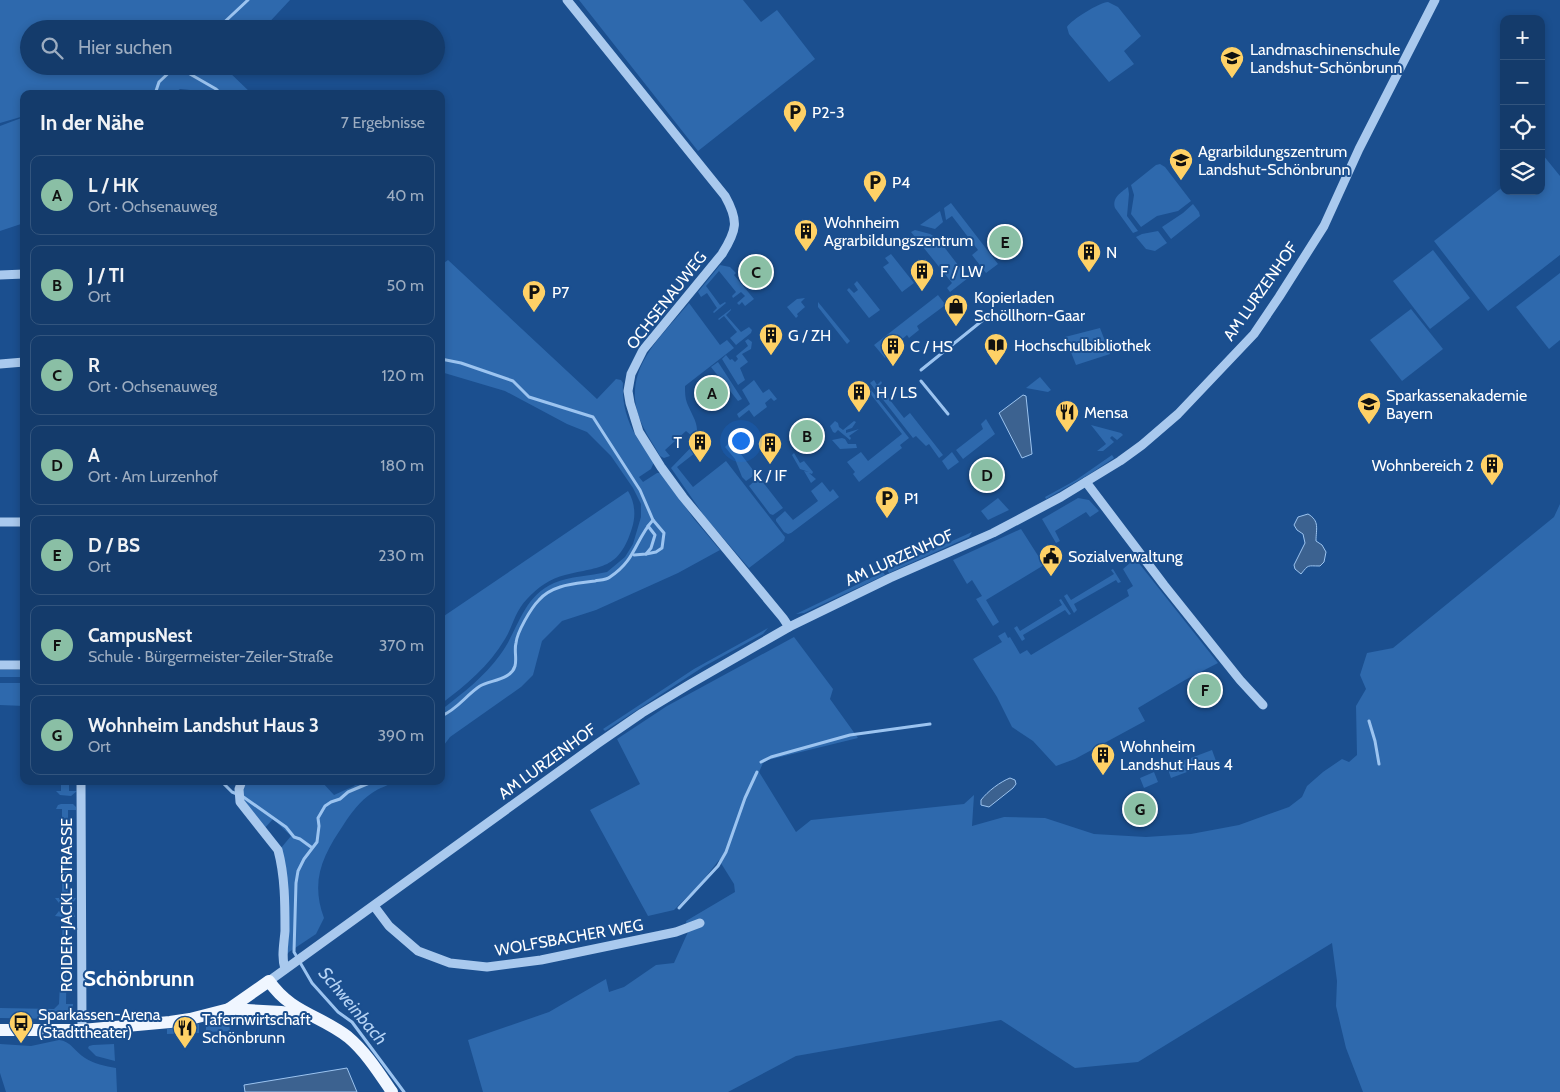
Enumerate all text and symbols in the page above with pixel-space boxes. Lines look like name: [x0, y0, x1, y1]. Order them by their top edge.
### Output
map controls: [1500, 15, 1545, 195]
button: +: [1500, 15, 1545, 60]
search box: [20, 20, 445, 75]
icon: search: [38, 34, 66, 62]
text: Hier suchen: [78, 36, 172, 59]
place label: Landmaschinenschule Landshut-Schönbrunn: [1250, 40, 1402, 77]
school or university icon: Landmaschinenschule Landshut-Schönbrunn: [1219, 45, 1245, 79]
button: −: [1500, 60, 1545, 105]
parking icon: P2-3: [782, 99, 808, 133]
place label: P2-3: [812, 103, 845, 122]
button: locate: [1500, 105, 1545, 150]
text: In der Nähe: [40, 110, 144, 135]
text: 7 Ergebnisse: [341, 113, 425, 132]
place label: Agrarbildungszentrum Landshut-Schönbrunn: [1198, 142, 1350, 179]
school or university icon: Agrarbildungszentrum Landshut-Schönbrunn: [1168, 147, 1194, 181]
button: layers: [1500, 150, 1545, 195]
parking icon: P4: [862, 169, 888, 203]
place label: P4: [892, 173, 910, 192]
text: L / HK: [88, 174, 139, 197]
text: A: [52, 186, 62, 205]
text: 40 m: [386, 186, 424, 205]
text: Ort · Ochsenauweg: [88, 197, 217, 216]
place label: Wohnheim Agrarbildungszentrum: [824, 213, 973, 250]
building icon: Wohnheim Agrarbildungszentrum: [793, 218, 819, 252]
pin: E: [989, 223, 1021, 261]
street label: AM LURZENHOF: [1219, 238, 1302, 344]
building icon: N: [1076, 239, 1102, 273]
place label: N: [1106, 243, 1117, 262]
street label: OCHSENAUWEG: [622, 248, 710, 353]
pin: C: [740, 253, 772, 291]
building icon: F / LW: [909, 258, 935, 292]
place label: F / LW: [940, 262, 984, 281]
text: J / TI: [88, 264, 125, 287]
text: B: [52, 276, 62, 295]
text: 50 m: [387, 276, 424, 295]
parking icon: P7: [521, 279, 547, 313]
place label: P7: [552, 283, 569, 302]
text: Ort: [88, 287, 111, 306]
place label: Kopierladen Schöllhorn-Gaar: [974, 288, 1086, 325]
shop icon: Kopierladen Schöllhorn-Gaar: [943, 293, 969, 327]
building icon: G / ZH: [758, 322, 784, 356]
place label: G / ZH: [788, 326, 831, 345]
library icon: Hochschulbibliothek: [983, 332, 1009, 366]
building icon: C / HS: [880, 333, 906, 367]
place label: Hochschulbibliothek: [1014, 336, 1152, 355]
place label: C / HS: [910, 337, 953, 356]
text: R: [88, 354, 100, 377]
text: C: [52, 366, 62, 385]
text: 120 m: [382, 366, 424, 385]
pin: A: [696, 374, 728, 412]
text: Ort · Ochsenauweg: [88, 377, 217, 396]
building icon: H / LS: [846, 379, 872, 413]
place label: H / LS: [876, 383, 917, 402]
place label: Sparkassenakademie Bayern: [1386, 386, 1527, 423]
school or university icon: Sparkassenakademie Bayern: [1356, 391, 1382, 425]
restaurant icon: Mensa: [1054, 399, 1080, 433]
place label: Mensa: [1084, 403, 1129, 422]
pin: B: [791, 417, 823, 455]
your location: [728, 428, 754, 454]
building icon: T: [687, 429, 713, 463]
building icon: K / IF: [757, 431, 783, 465]
place label: T: [673, 433, 682, 452]
text: A: [88, 444, 100, 467]
building icon: Wohnbereich 2: [1479, 452, 1505, 486]
text: D: [51, 456, 63, 475]
text: 180 m: [380, 456, 424, 475]
pin: D: [971, 456, 1003, 494]
place label: Wohnbereich 2: [1372, 456, 1474, 475]
place label: K / IF: [753, 466, 788, 485]
text: Ort · Am Lurzenhof: [88, 467, 218, 486]
parking icon: P1: [874, 485, 900, 519]
place label: P1: [904, 489, 918, 508]
street label: AM LURZENHOF: [842, 525, 957, 590]
text: D / BS: [88, 534, 140, 557]
public building icon: Sozialverwaltung: [1038, 543, 1064, 577]
text: E: [52, 546, 62, 565]
text: 230 m: [378, 546, 424, 565]
place label: Sozialverwaltung: [1068, 547, 1184, 566]
text: Ort: [88, 557, 111, 576]
text: CampusNest: [88, 624, 192, 647]
text: F: [53, 636, 61, 655]
text: 370 m: [379, 636, 424, 655]
text: Schule · Bürgermeister-Zeiler-Straße: [88, 647, 333, 666]
pin: F: [1189, 671, 1221, 709]
text: Wohnheim Landshut Haus 3: [88, 714, 319, 737]
street label: AM LURZENHOF: [495, 719, 600, 803]
text: G: [52, 726, 62, 745]
text: 390 m: [377, 726, 424, 745]
text: Ort: [88, 737, 111, 756]
place label: Wohnheim Landshut Haus 4: [1120, 737, 1233, 774]
building icon: Wohnheim Landshut Haus 4: [1090, 742, 1116, 776]
pin: G: [1124, 790, 1156, 828]
street label: ROIDER-JACKL-STRASSE: [57, 818, 76, 992]
street label: WOLFSBACHER WEG: [493, 915, 645, 960]
water label: Schweinbach: [314, 963, 392, 1049]
district label: Schönbrunn: [84, 966, 194, 991]
place label: Sparkassen-Arena (Stadttheater): [38, 1005, 161, 1042]
bus stop icon: Sparkassen-Arena (Stadttheater): [8, 1010, 34, 1044]
place label: Tafernwirtschaft Schönbrunn: [202, 1010, 311, 1047]
restaurant icon: Tafernwirtschaft Schönbrunn: [172, 1015, 198, 1049]

